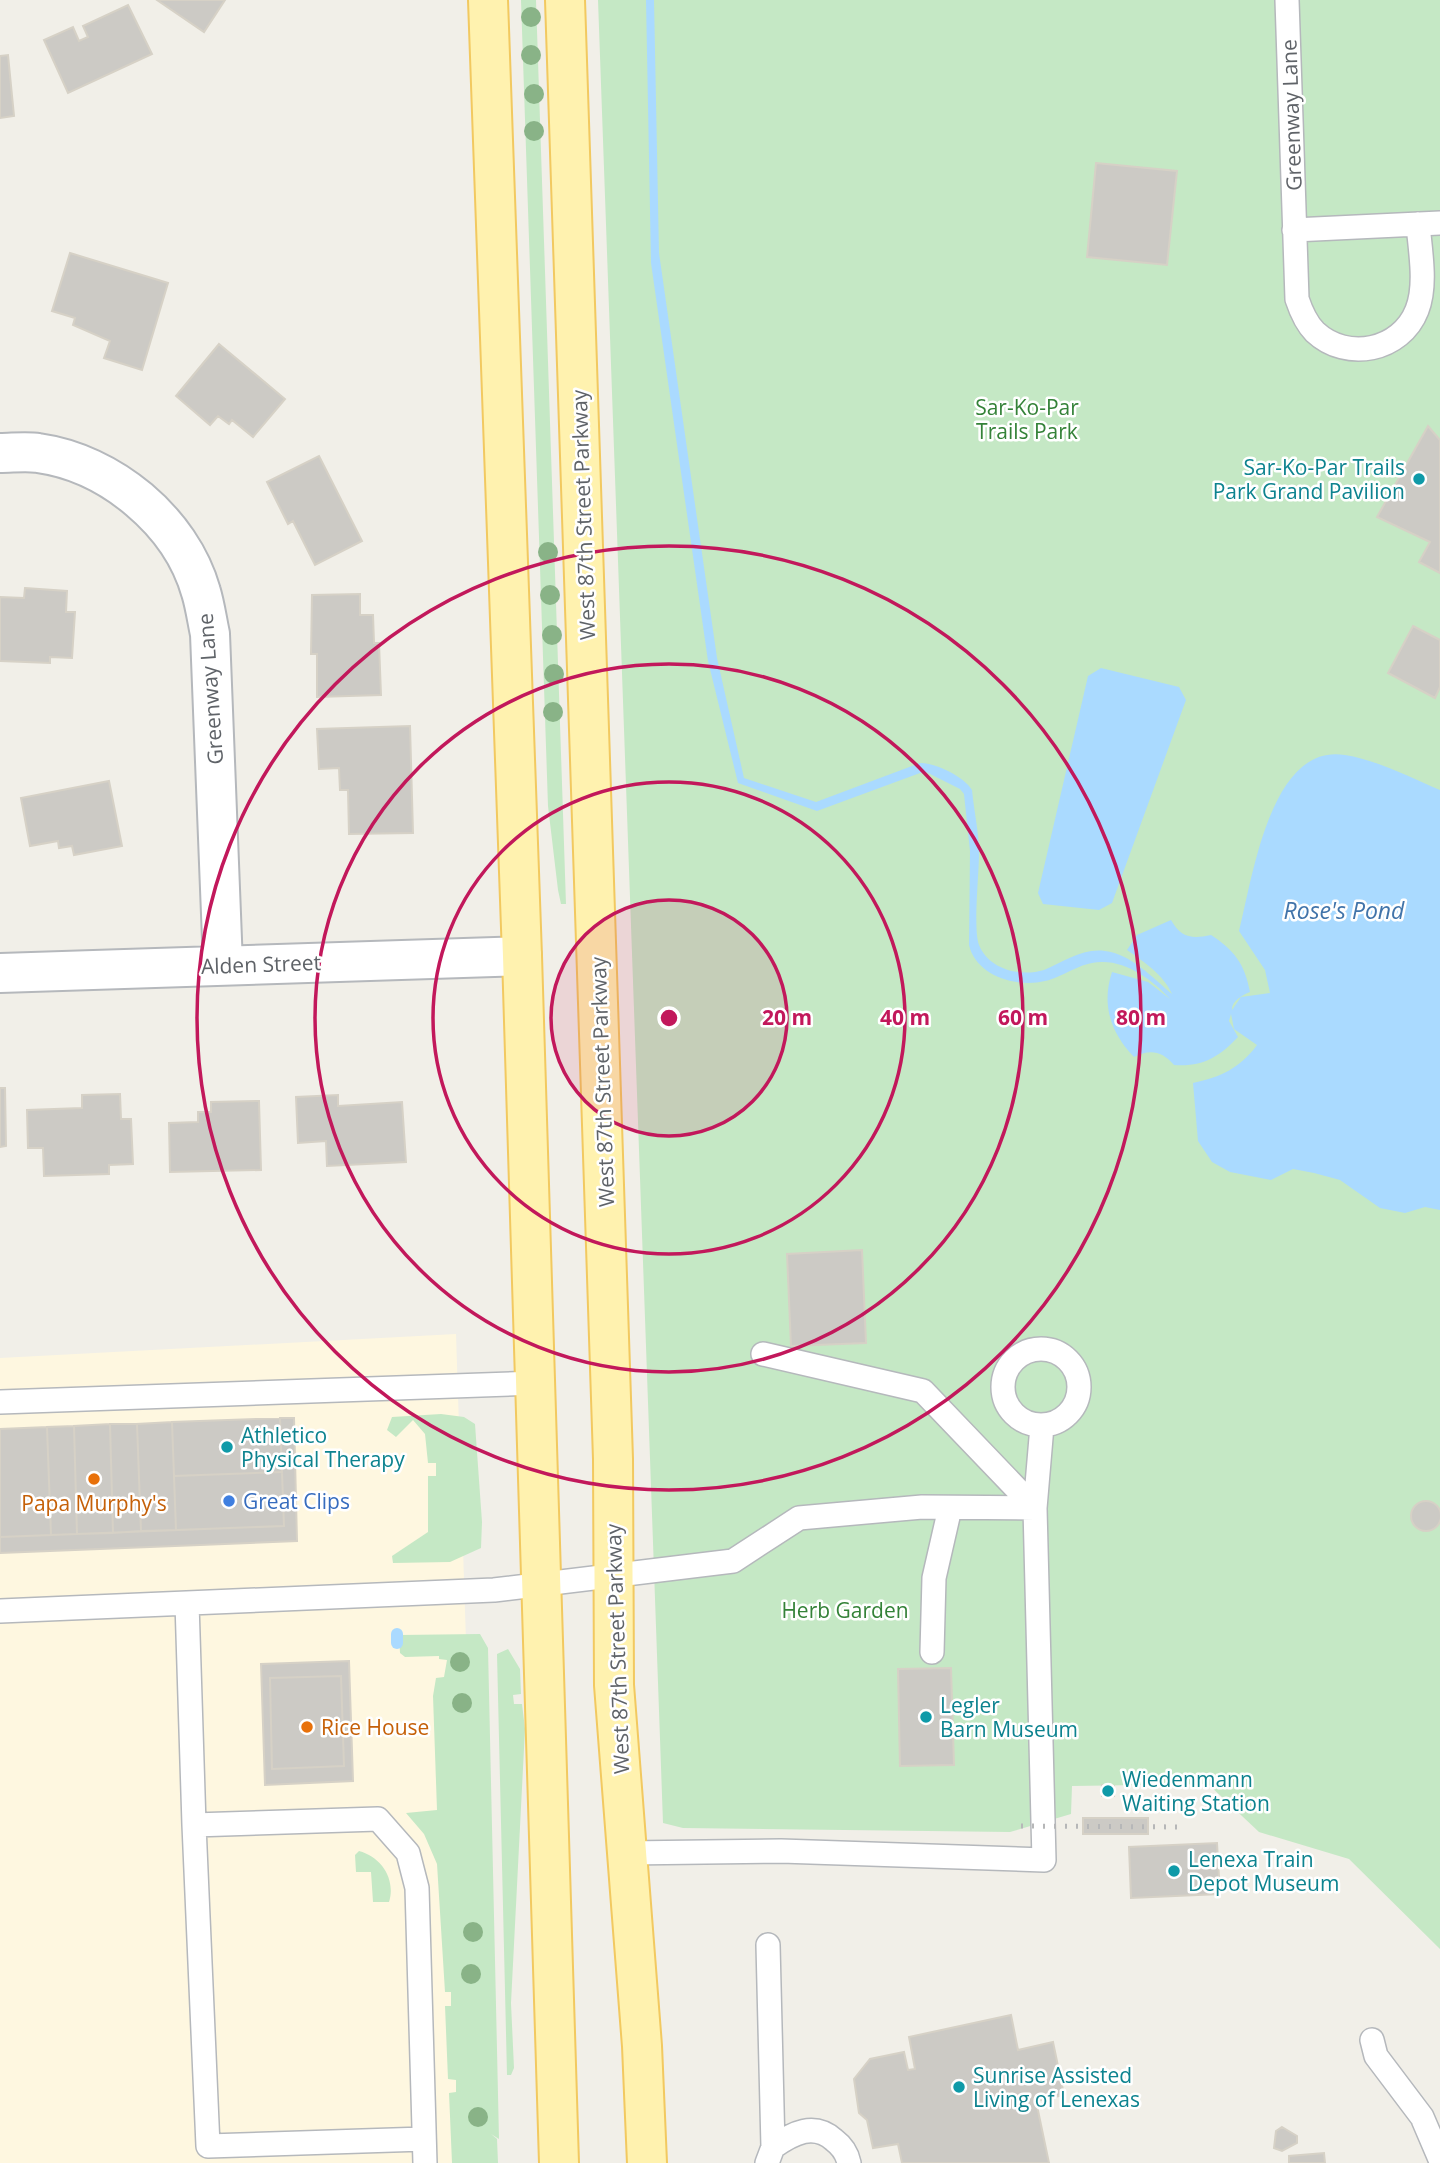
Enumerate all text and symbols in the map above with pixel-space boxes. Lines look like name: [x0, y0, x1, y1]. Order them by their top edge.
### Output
street label: Greenway Lane: [1274, 39, 1308, 191]
street label: West 87th Street Parkway: [565, 389, 601, 641]
park label: Sar-Ko-Par Trails Park: [975, 393, 1079, 445]
place label: Sar-Ko-Par Trails Park Grand Pavilion: [1213, 453, 1405, 505]
marker: Sar-Ko-Par Trails Park Grand Pavilion: [1411, 471, 1427, 487]
street label: Greenway Lane: [191, 612, 229, 766]
water label: Rose's Pond: [1284, 894, 1405, 926]
street label: Alden Street: [200, 948, 322, 980]
street label: West 87th Street Parkway: [584, 956, 620, 1208]
text: 20 m: [762, 1003, 812, 1031]
text: 40 m: [880, 1003, 930, 1031]
text: 60 m: [998, 1003, 1048, 1031]
text: 80 m: [1116, 1003, 1166, 1031]
centre of rings: [657, 1006, 681, 1030]
place label: Athletico Physical Therapy: [241, 1421, 405, 1473]
marker: Athletico Physical Therapy: [219, 1439, 235, 1455]
marker: Papa Murphy's: [86, 1471, 102, 1487]
place label: Great Clips: [243, 1487, 350, 1515]
place label: Papa Murphy's: [21, 1489, 167, 1517]
marker: Great Clips: [221, 1493, 237, 1509]
street label: West 87th Street Parkway: [599, 1523, 635, 1775]
park label: Herb Garden: [781, 1596, 909, 1624]
place label: Legler Barn Museum: [940, 1691, 1078, 1743]
marker: Legler Barn Museum: [918, 1709, 934, 1725]
place label: Rice House: [321, 1713, 429, 1741]
marker: Rice House: [299, 1719, 315, 1735]
place label: Wiedenmann Waiting Station: [1122, 1765, 1270, 1817]
marker: Wiedenmann Waiting Station: [1100, 1783, 1116, 1799]
place label: Lenexa Train Depot Museum: [1188, 1845, 1339, 1897]
marker: Lenexa Train Depot Museum: [1166, 1863, 1182, 1879]
place label: Sunrise Assisted Living of Lenexas: [973, 2061, 1140, 2113]
marker: Sunrise Assisted Living of Lenexas: [951, 2079, 967, 2095]

